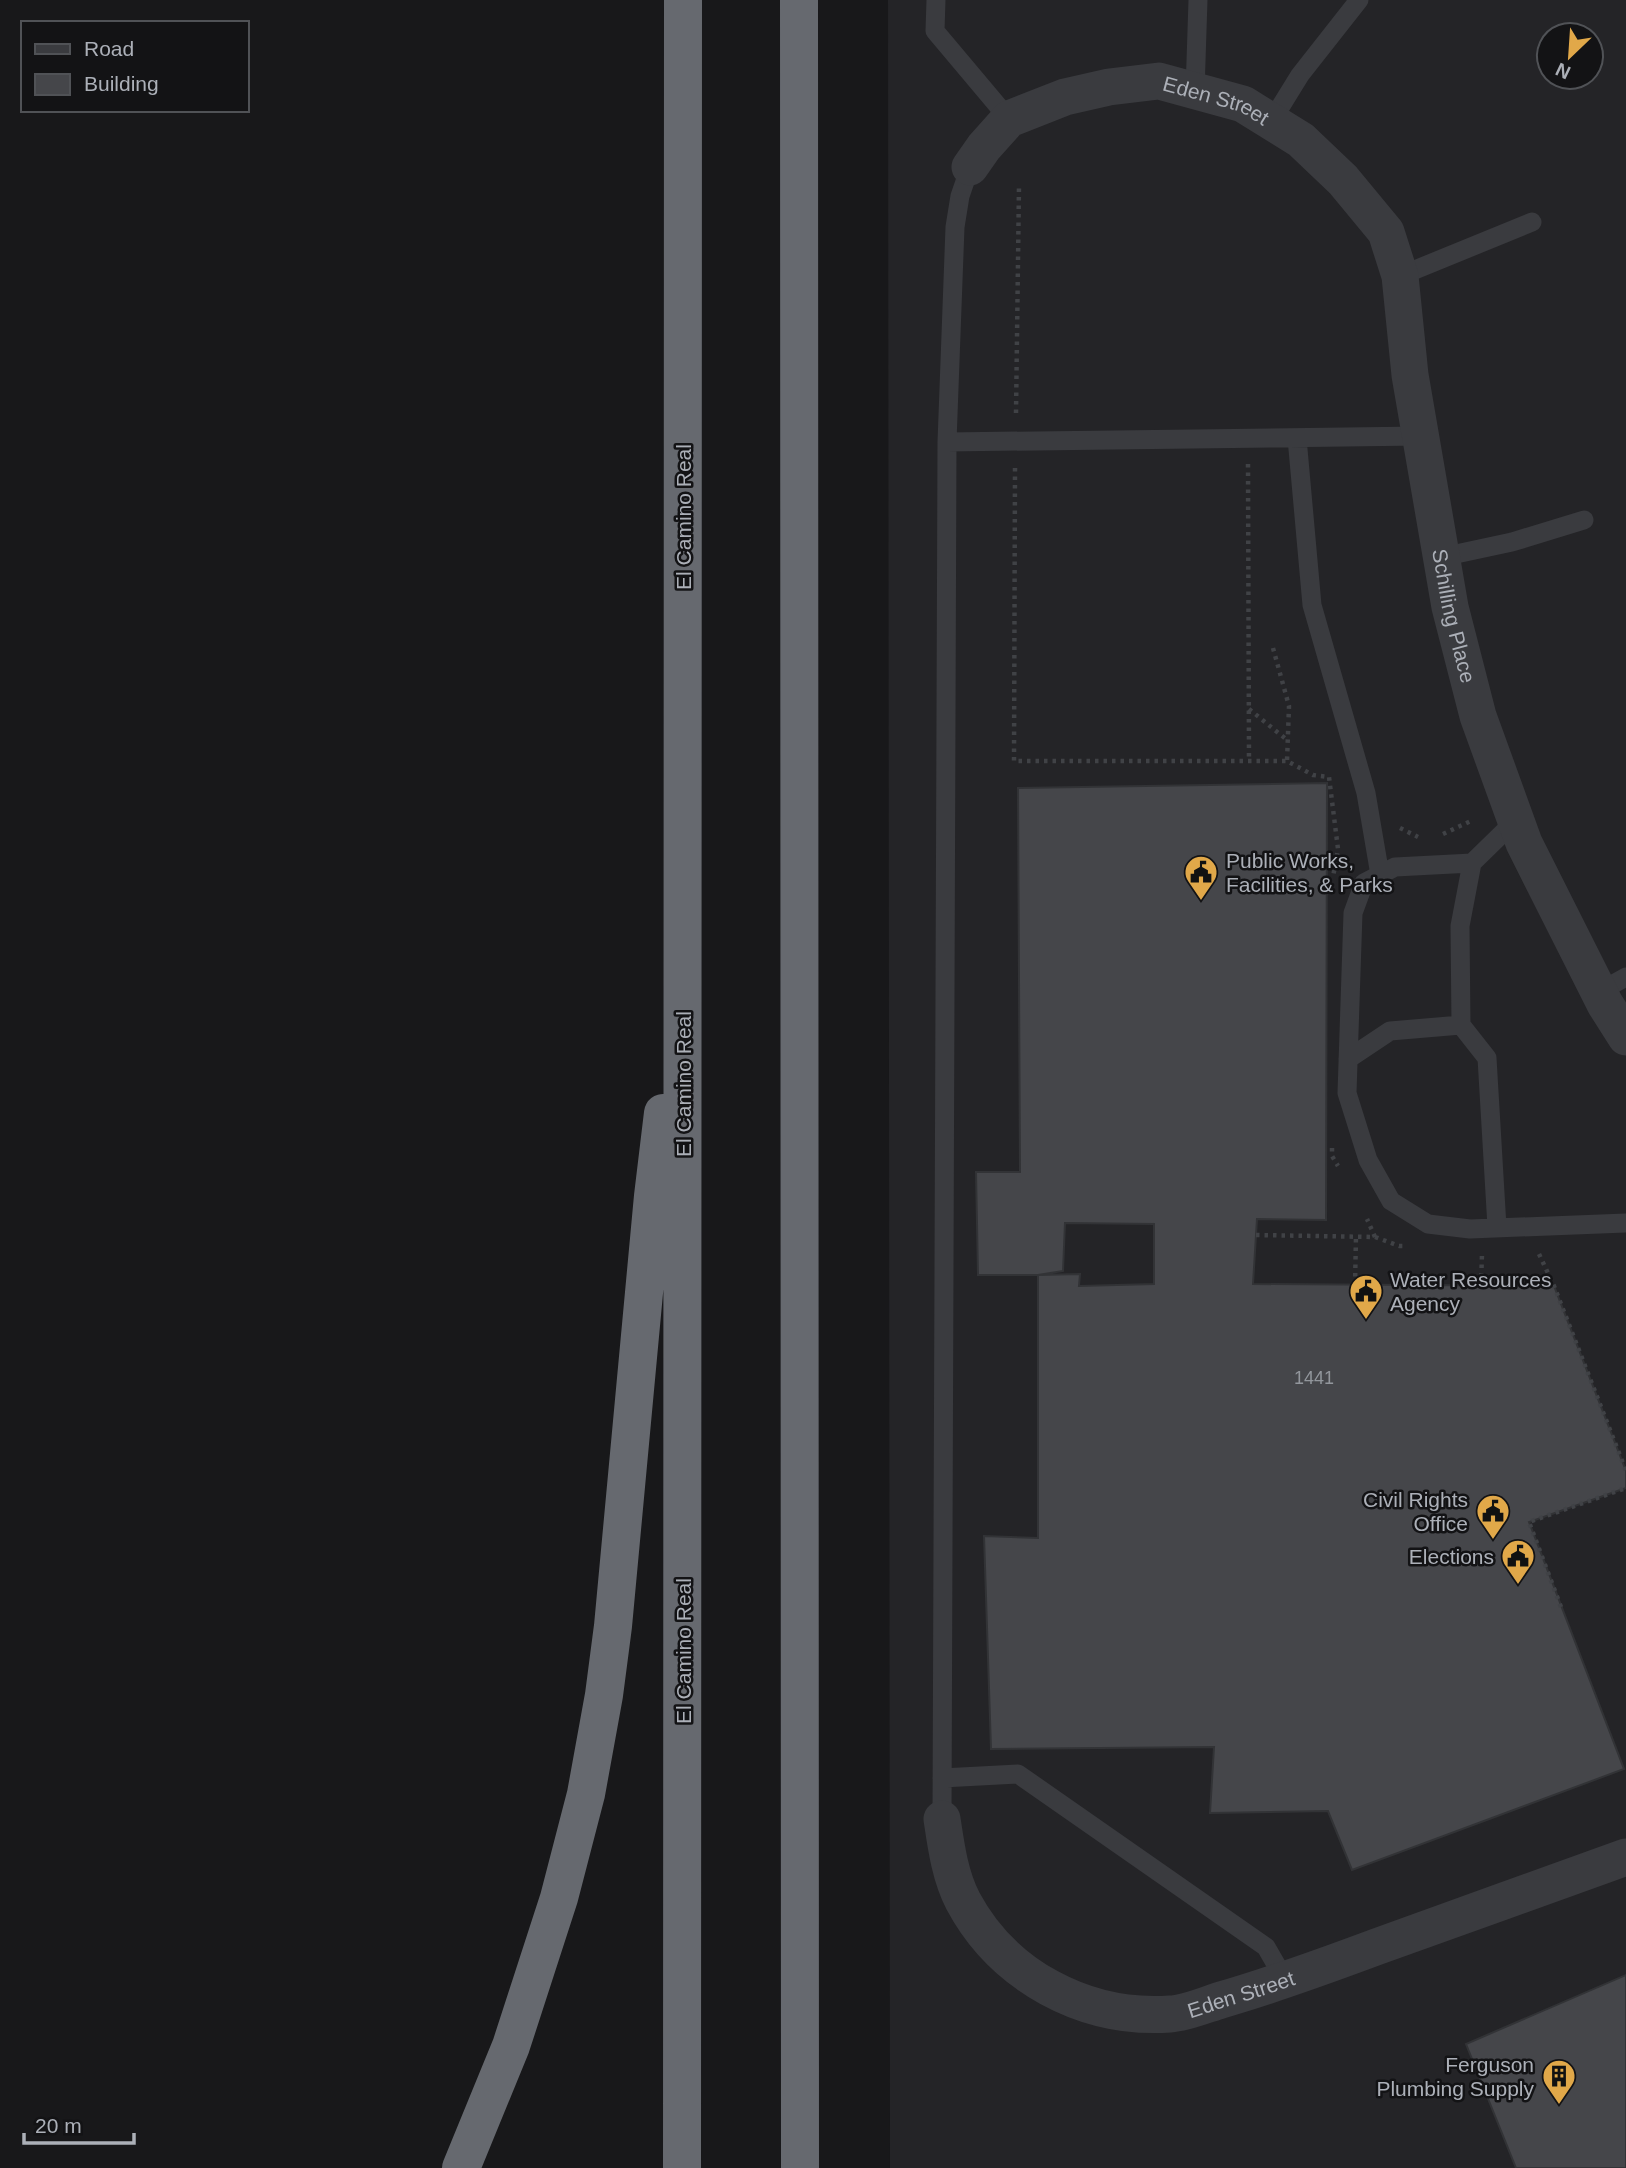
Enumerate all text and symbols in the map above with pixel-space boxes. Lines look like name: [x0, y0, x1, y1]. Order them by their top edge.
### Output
legend: [21, 21, 248, 112]
north arrow: [1535, 21, 1605, 91]
text: Road: [84, 37, 134, 60]
text: N: [1552, 59, 1574, 83]
street label: Eden Street: [1161, 71, 1274, 129]
text: Building: [84, 72, 159, 95]
street label: El Camino Real: [672, 444, 695, 590]
street label: Schilling Place: [1429, 547, 1480, 685]
place label: Public Works, Facilities, & Parks: [1226, 849, 1393, 896]
public building icon: Public Works, Facilities, & Parks: [1182, 853, 1220, 902]
street label: El Camino Real: [672, 1011, 695, 1157]
place label: Water Resources Agency: [1390, 1268, 1551, 1315]
public building icon: Water Resources Agency: [1347, 1272, 1385, 1321]
house number: 1441: [1294, 1368, 1334, 1388]
place label: Civil Rights Office: [1363, 1488, 1468, 1535]
public building icon: Civil Rights Office: [1474, 1492, 1512, 1541]
public building icon: Elections: [1499, 1537, 1537, 1586]
place label: Elections: [1409, 1545, 1494, 1568]
street label: El Camino Real: [672, 1578, 695, 1724]
street label: Eden Street: [1185, 1966, 1297, 2022]
place label: Ferguson Plumbing Supply: [1376, 2053, 1534, 2100]
building icon: Ferguson Plumbing Supply: [1540, 2057, 1578, 2106]
scale bar: [24, 2102, 135, 2146]
text: 20 m: [35, 2114, 82, 2137]

